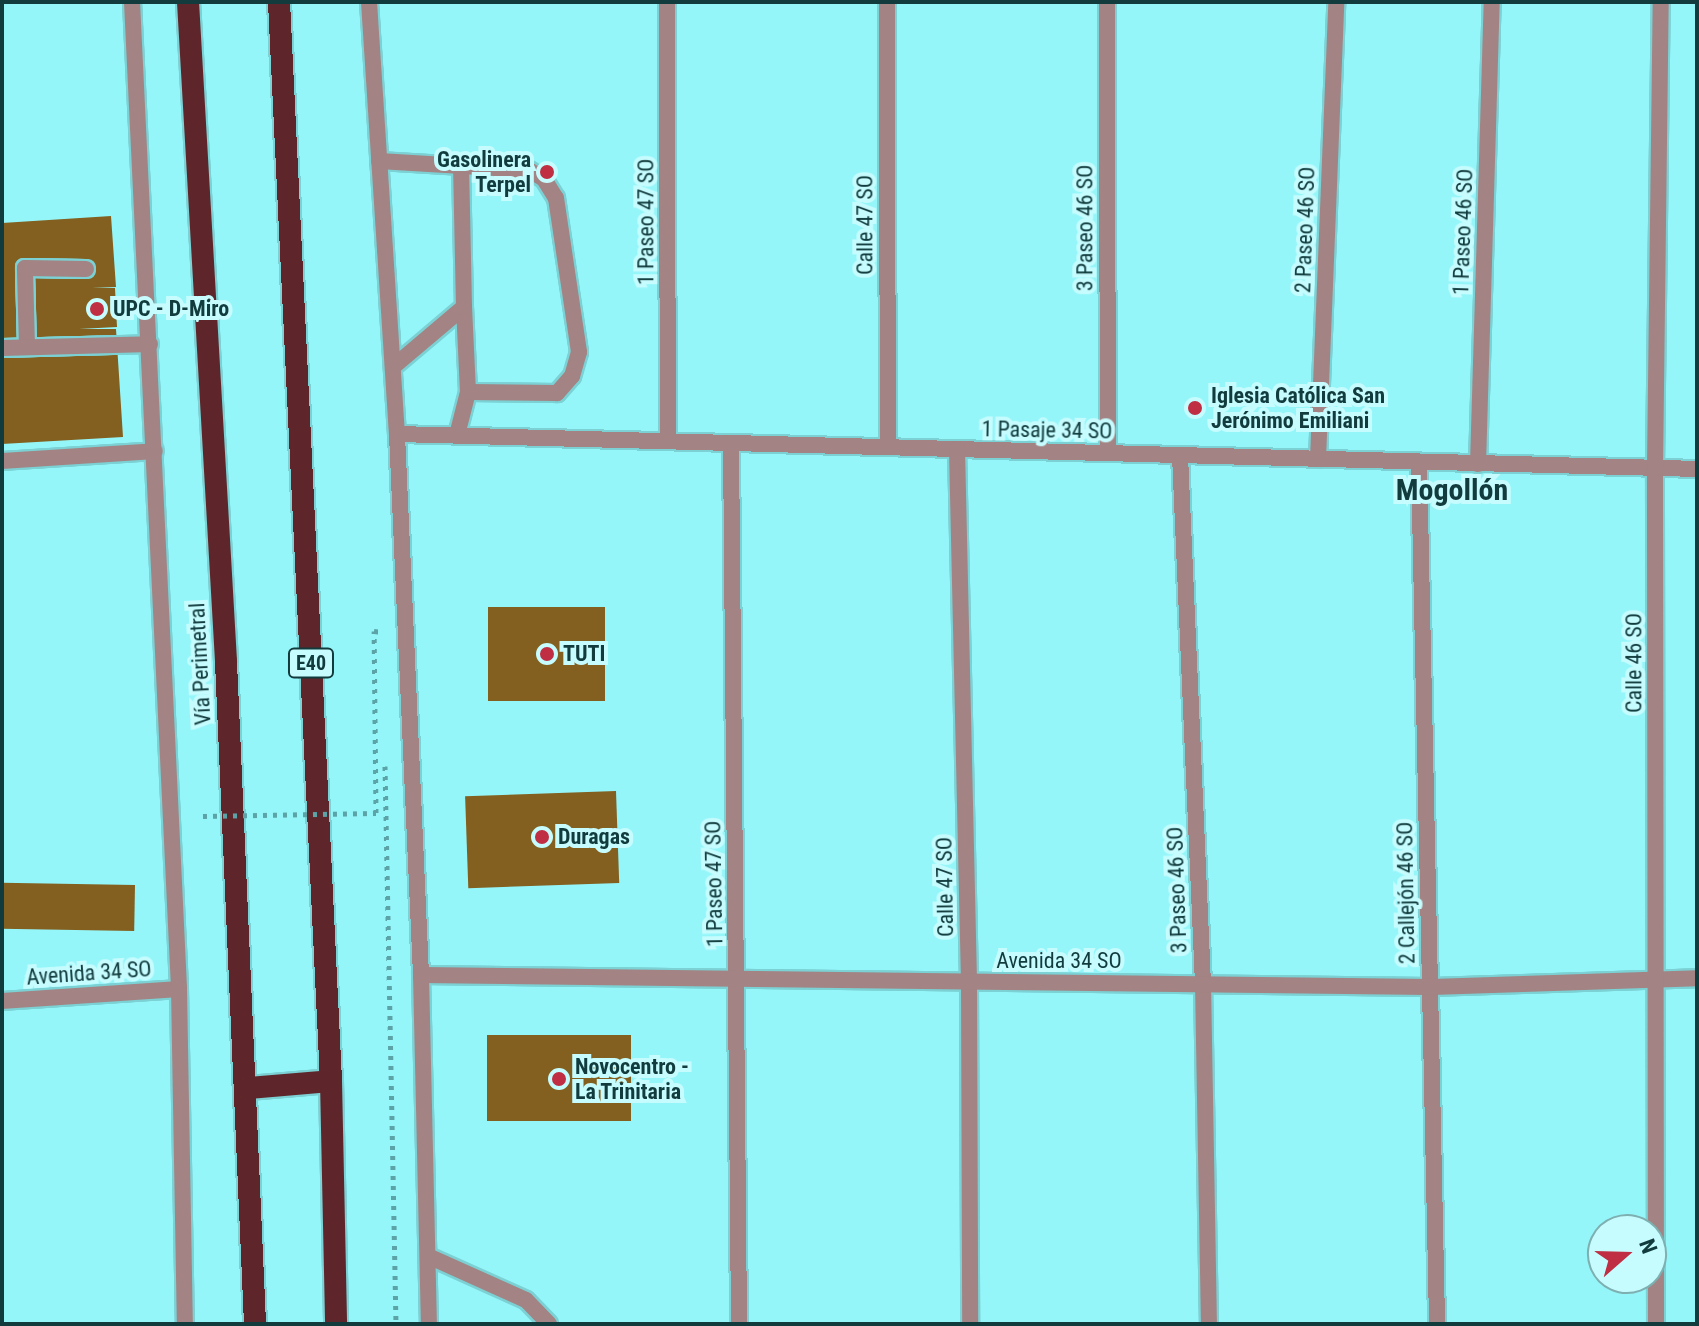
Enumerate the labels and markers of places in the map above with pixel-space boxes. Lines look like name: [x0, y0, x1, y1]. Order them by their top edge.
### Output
place label: Gasolinera Terpel: [437, 146, 531, 198]
marker: Gasolinera Terpel: [538, 163, 556, 181]
place label: UPC - D-Miro: [113, 296, 229, 322]
marker: UPC - D-Miro: [88, 300, 106, 318]
place label: Iglesia Católica San Jerónimo Emiliani: [1211, 382, 1385, 434]
marker: Iglesia Católica San Jerónimo Emiliani: [1186, 399, 1204, 417]
place label: TUTI: [563, 641, 605, 667]
marker: TUTI: [538, 645, 556, 663]
place label: Duragas: [558, 824, 630, 850]
marker: Duragas: [533, 828, 551, 846]
place label: Novocentro - La Trinitaria: [575, 1053, 689, 1104]
marker: Novocentro - La Trinitaria: [550, 1070, 568, 1088]

